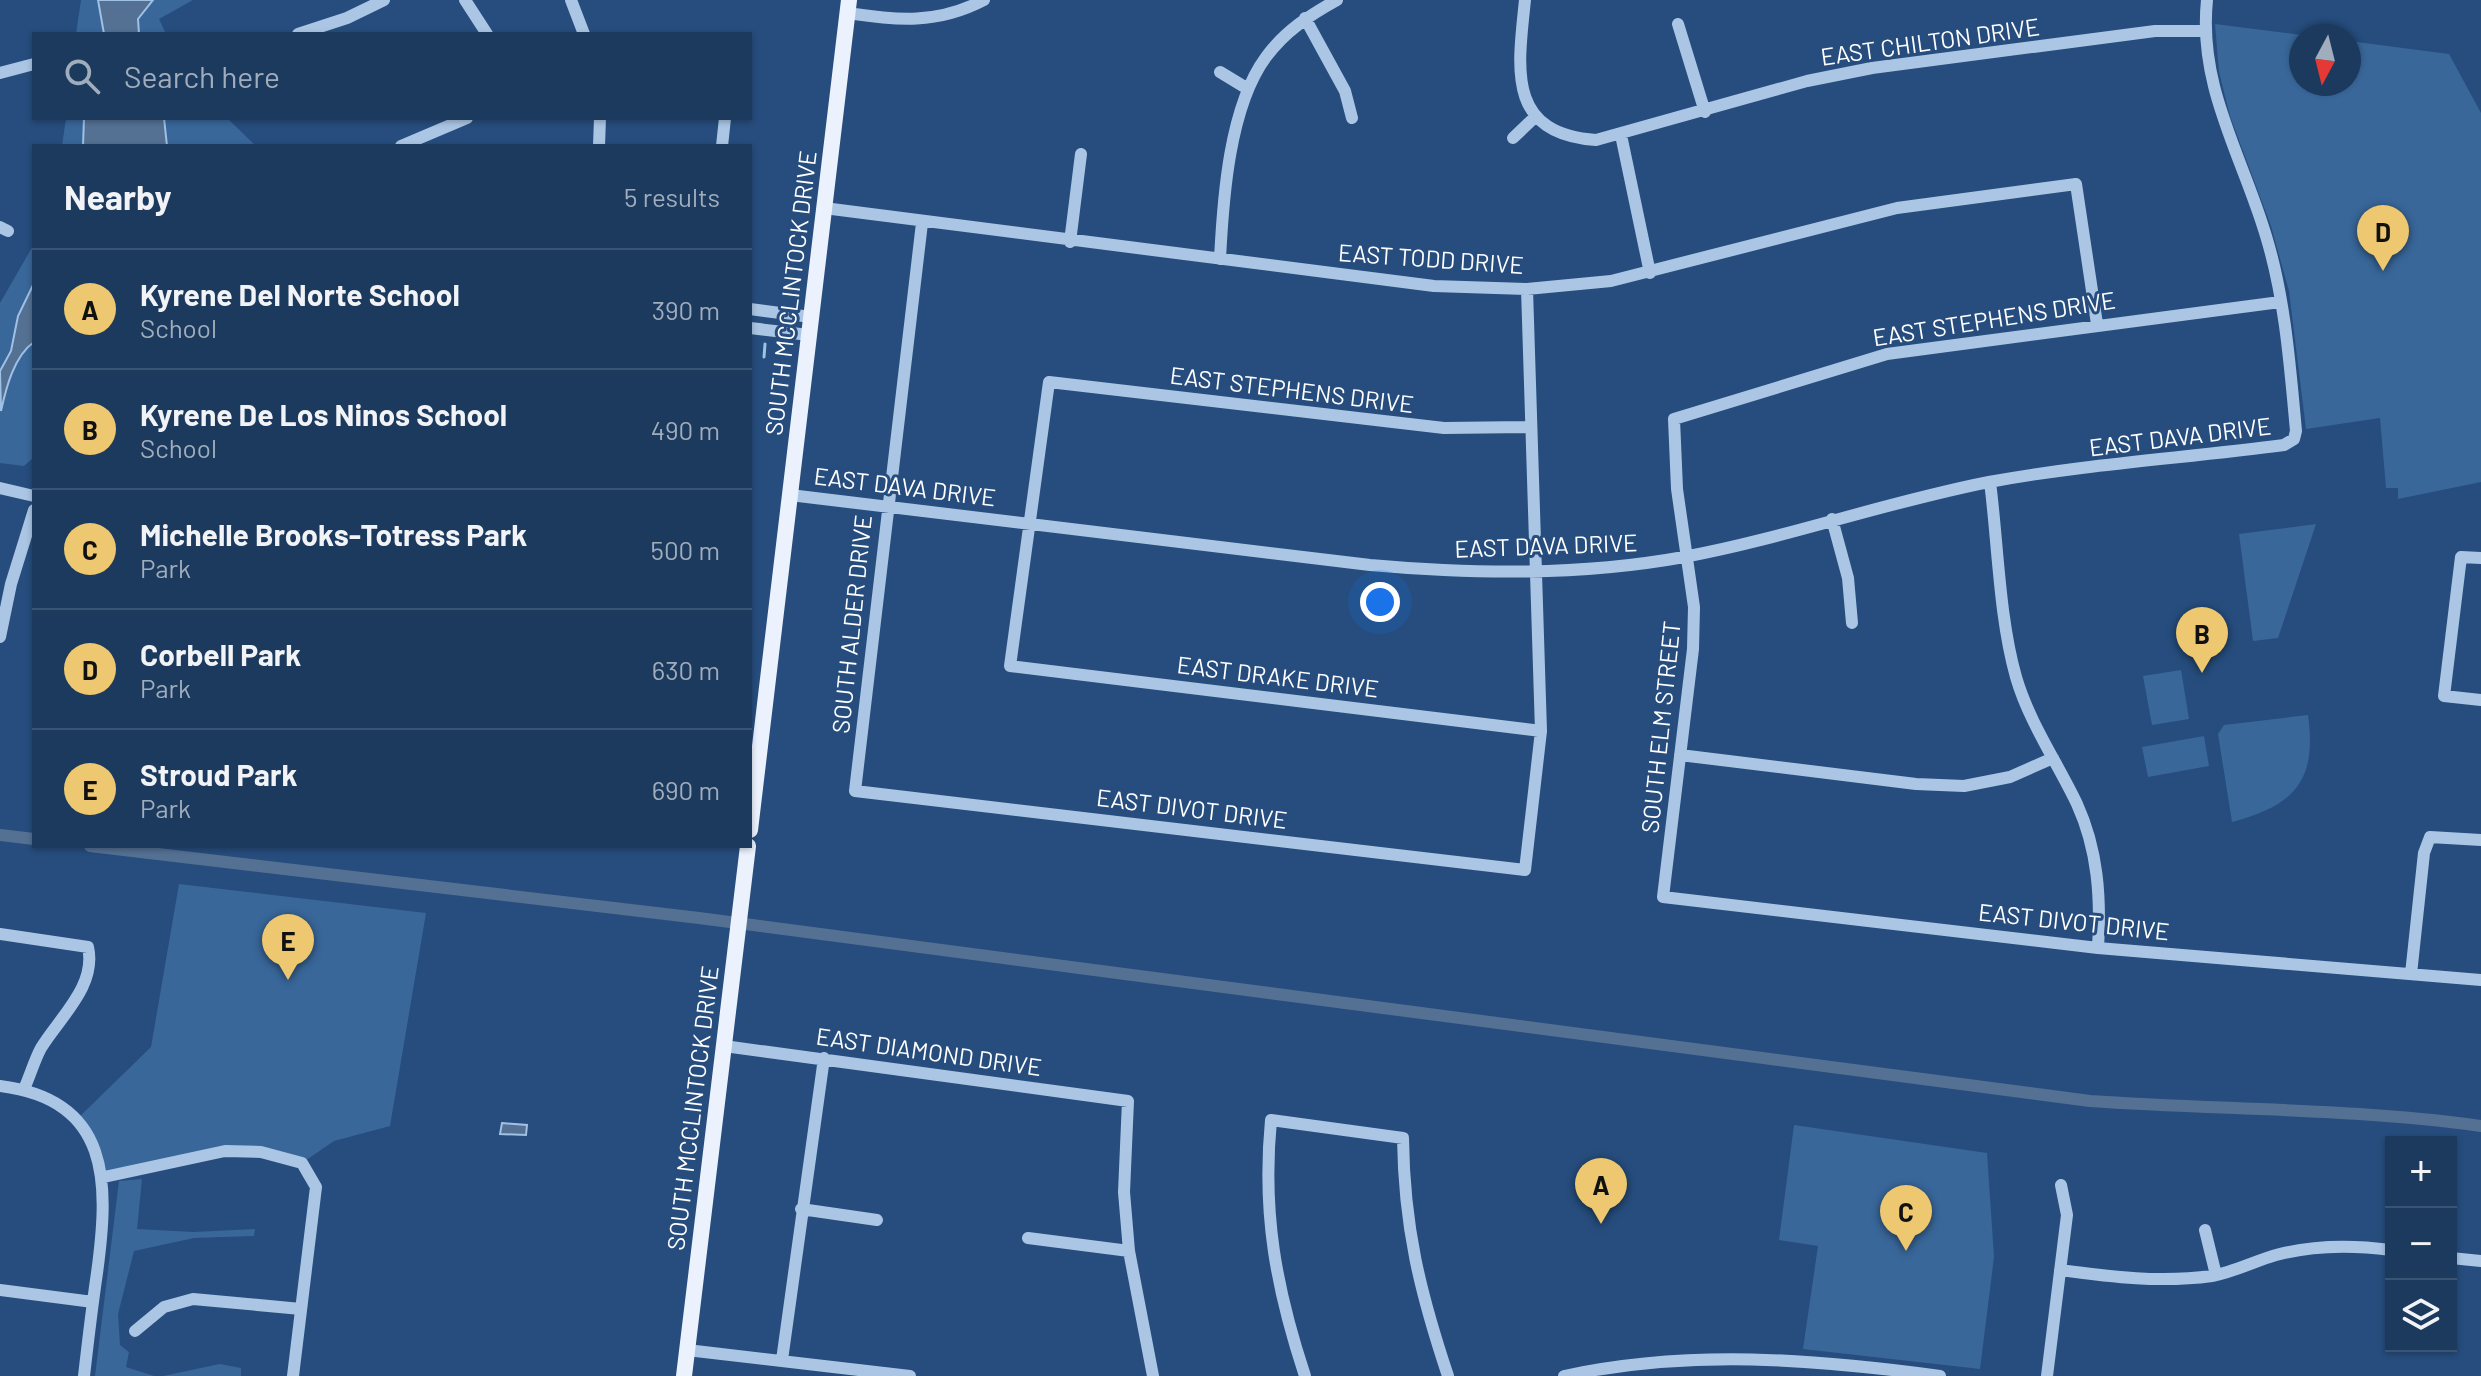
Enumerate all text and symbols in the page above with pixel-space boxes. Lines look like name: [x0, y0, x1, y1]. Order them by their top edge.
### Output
street label: EAST CHILTON DRIVE: [1819, 11, 2041, 71]
north arrow: [2289, 24, 2361, 96]
search box: [32, 32, 752, 120]
icon: search: [60, 54, 104, 98]
text: Search here: [124, 58, 280, 94]
street label: SOUTH MCCLINTOCK DRIVE: [758, 149, 822, 437]
text: Nearby: [64, 176, 172, 217]
text: 5 results: [624, 181, 720, 212]
pin: D: [2357, 205, 2409, 271]
street label: EAST TODD DRIVE: [1337, 237, 1525, 279]
text: Kyrene Del Norte School: [140, 276, 460, 312]
street label: EAST STEPHENS DRIVE: [1871, 284, 2117, 352]
text: A: [81, 294, 99, 325]
text: 390 m: [652, 294, 720, 325]
text: School: [140, 312, 217, 343]
street label: EAST STEPHENS DRIVE: [1168, 360, 1416, 418]
text: Kyrene De Los Ninos School: [140, 396, 507, 432]
street label: EAST DAVA DRIVE: [2087, 410, 2273, 462]
text: B: [82, 414, 98, 445]
text: 490 m: [651, 414, 720, 445]
text: School: [140, 432, 217, 463]
street label: EAST DAVA DRIVE: [812, 460, 998, 512]
street label: SOUTH ALDER DRIVE: [825, 513, 877, 735]
text: Michelle Brooks-Totress Park: [140, 516, 527, 552]
street label: EAST DAVA DRIVE: [1454, 527, 1638, 563]
text: C: [82, 534, 98, 565]
text: 500 m: [651, 534, 720, 565]
text: Park: [140, 552, 191, 583]
your location: [1360, 582, 1400, 622]
pin: B: [2176, 607, 2228, 673]
street label: SOUTH ELM STREET: [1634, 619, 1686, 835]
text: Corbell Park: [140, 636, 301, 672]
street label: EAST DRAKE DRIVE: [1175, 649, 1381, 703]
text: D: [82, 654, 98, 685]
text: 630 m: [652, 654, 720, 685]
text: Park: [140, 672, 191, 703]
text: Stroud Park: [140, 756, 297, 792]
text: E: [82, 774, 98, 805]
text: 690 m: [652, 774, 720, 805]
street label: EAST DIVOT DRIVE: [1095, 782, 1289, 834]
text: Park: [140, 792, 191, 823]
street label: EAST DIVOT DRIVE: [1977, 897, 2171, 945]
pin: E: [262, 914, 314, 980]
street label: SOUTH MCCLINTOCK DRIVE: [660, 964, 724, 1252]
street label: EAST DIAMOND DRIVE: [814, 1021, 1044, 1081]
map controls: [2385, 1136, 2457, 1352]
button: +: [2385, 1136, 2457, 1208]
pin: A: [1575, 1158, 1627, 1224]
pin: C: [1880, 1185, 1932, 1251]
button: −: [2385, 1208, 2457, 1280]
button: layers: [2385, 1280, 2457, 1352]

